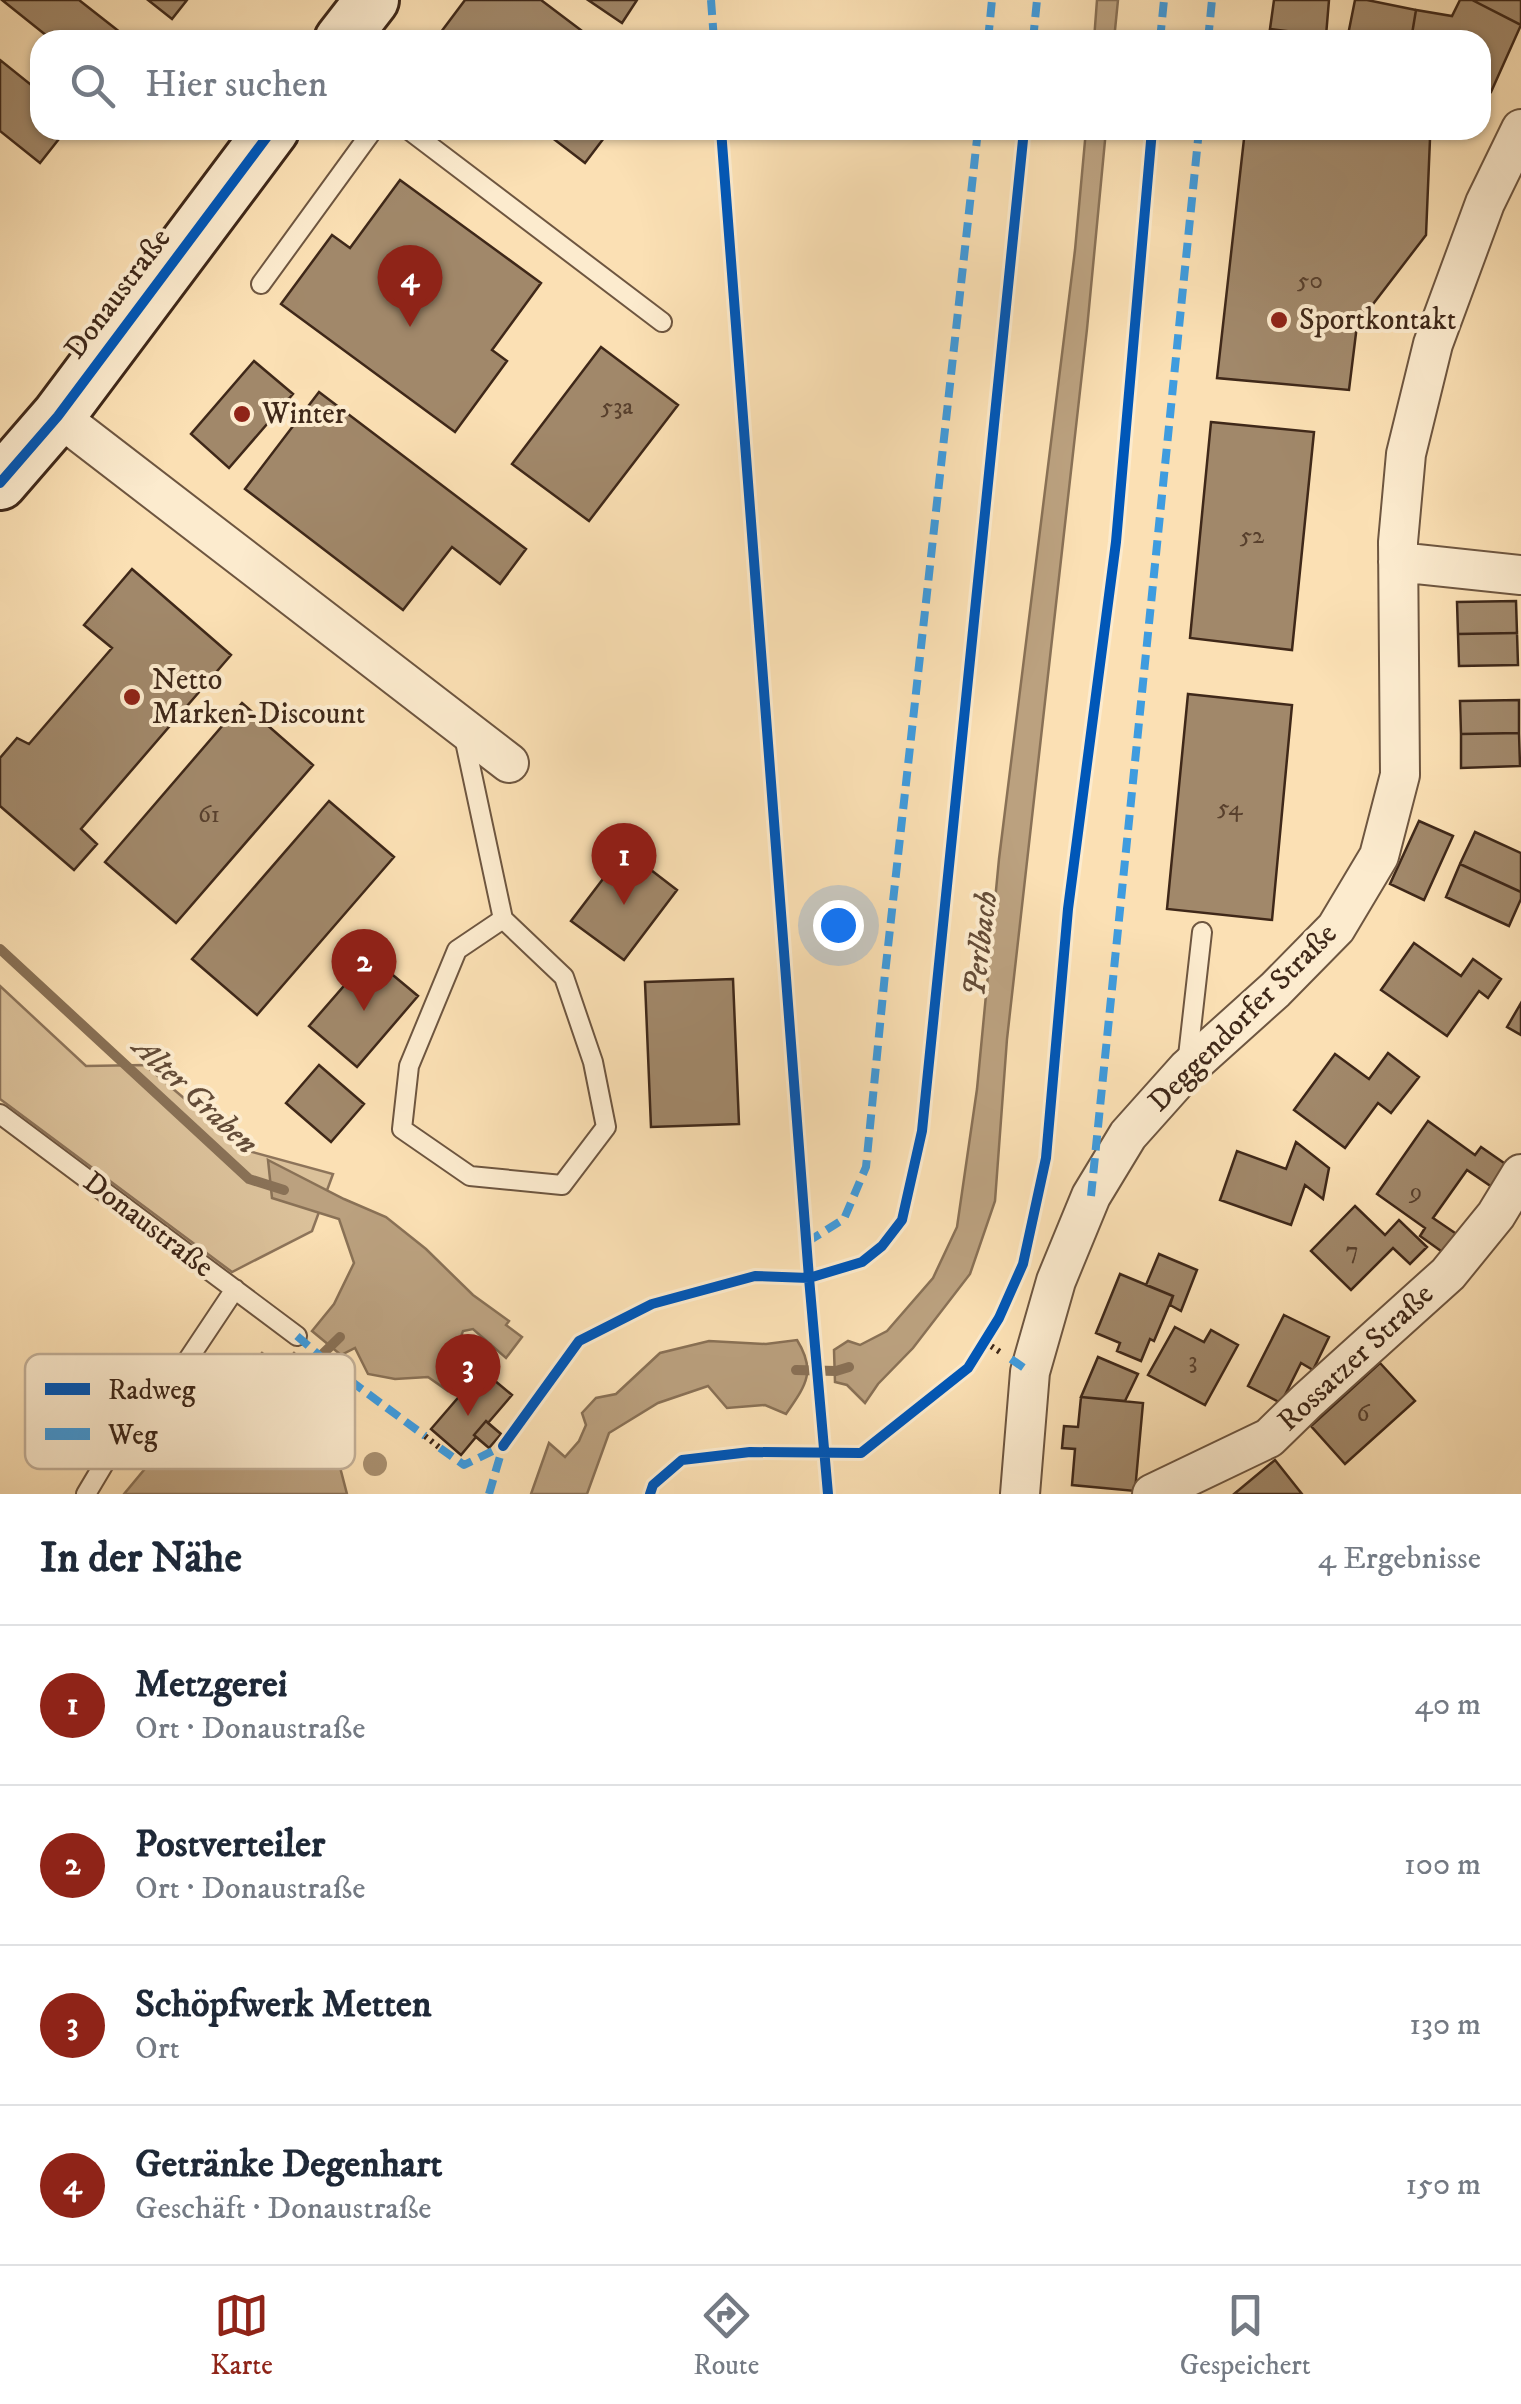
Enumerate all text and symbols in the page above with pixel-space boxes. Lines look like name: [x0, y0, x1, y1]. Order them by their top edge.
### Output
search box: [30, 30, 1491, 140]
icon: search: [65, 58, 120, 113]
text: Hier suchen: [145, 61, 328, 109]
street label: Donaustraße: [57, 221, 179, 367]
pin: 4: [378, 245, 442, 327]
house number: 50: [1297, 265, 1323, 296]
place label: Sportkontakt: [1299, 302, 1456, 339]
marker: Sportkontakt: [1268, 309, 1290, 331]
house number: 53a: [601, 391, 634, 422]
place label: Winter: [261, 396, 346, 433]
marker: Winter: [231, 403, 253, 425]
house number: 52: [1240, 520, 1265, 551]
place label: Netto Marken-Discount: [152, 662, 365, 733]
marker: Netto Marken-Discount: [121, 686, 143, 708]
house number: 54: [1217, 792, 1243, 823]
house number: 61: [198, 799, 220, 830]
pin: 1: [592, 822, 656, 905]
water label: Perlbach: [955, 889, 1007, 999]
your location: [813, 900, 864, 951]
street label: Deggendorfer Straße: [1141, 916, 1345, 1120]
pin: 2: [332, 928, 396, 1011]
water label: Alter Graben: [122, 1026, 266, 1164]
street label: Donaustraße: [75, 1164, 221, 1286]
house number: 9: [1408, 1176, 1422, 1207]
house number: 7: [1345, 1235, 1359, 1266]
street label: Rossatzer Straße: [1270, 1276, 1442, 1440]
pin: 3: [436, 1334, 500, 1416]
house number: 3: [1188, 1345, 1198, 1376]
legend: [25, 1354, 355, 1469]
text: Radweg: [108, 1373, 196, 1408]
house number: 6: [1356, 1398, 1370, 1429]
text: Weg: [107, 1418, 158, 1453]
text: In der Nähe: [40, 1533, 242, 1585]
text: 4 Ergebnisse: [1318, 1539, 1481, 1579]
text: Metzgerei: [135, 1661, 287, 1709]
text: 1: [67, 1685, 78, 1725]
text: 40 m: [1414, 1685, 1481, 1725]
text: Ort · Donaustraße: [135, 1709, 365, 1749]
text: Postverteiler: [135, 1821, 325, 1869]
text: 2: [65, 1845, 80, 1885]
text: 100 m: [1404, 1845, 1481, 1885]
text: Ort · Donaustraße: [135, 1869, 365, 1909]
text: Schöpfwerk Metten: [135, 1981, 432, 2029]
text: 3: [67, 2005, 78, 2045]
text: 130 m: [1409, 2005, 1481, 2045]
text: Ort: [135, 2029, 180, 2069]
text: Getränke Degenhart: [135, 2141, 443, 2189]
text: 4: [63, 2165, 82, 2205]
text: 150 m: [1405, 2165, 1481, 2205]
text: Geschäft · Donaustraße: [135, 2189, 432, 2229]
tab: Karte: [210, 2288, 273, 2383]
tab: Route: [693, 2288, 759, 2383]
tab: Gespeichert: [1180, 2288, 1311, 2383]

